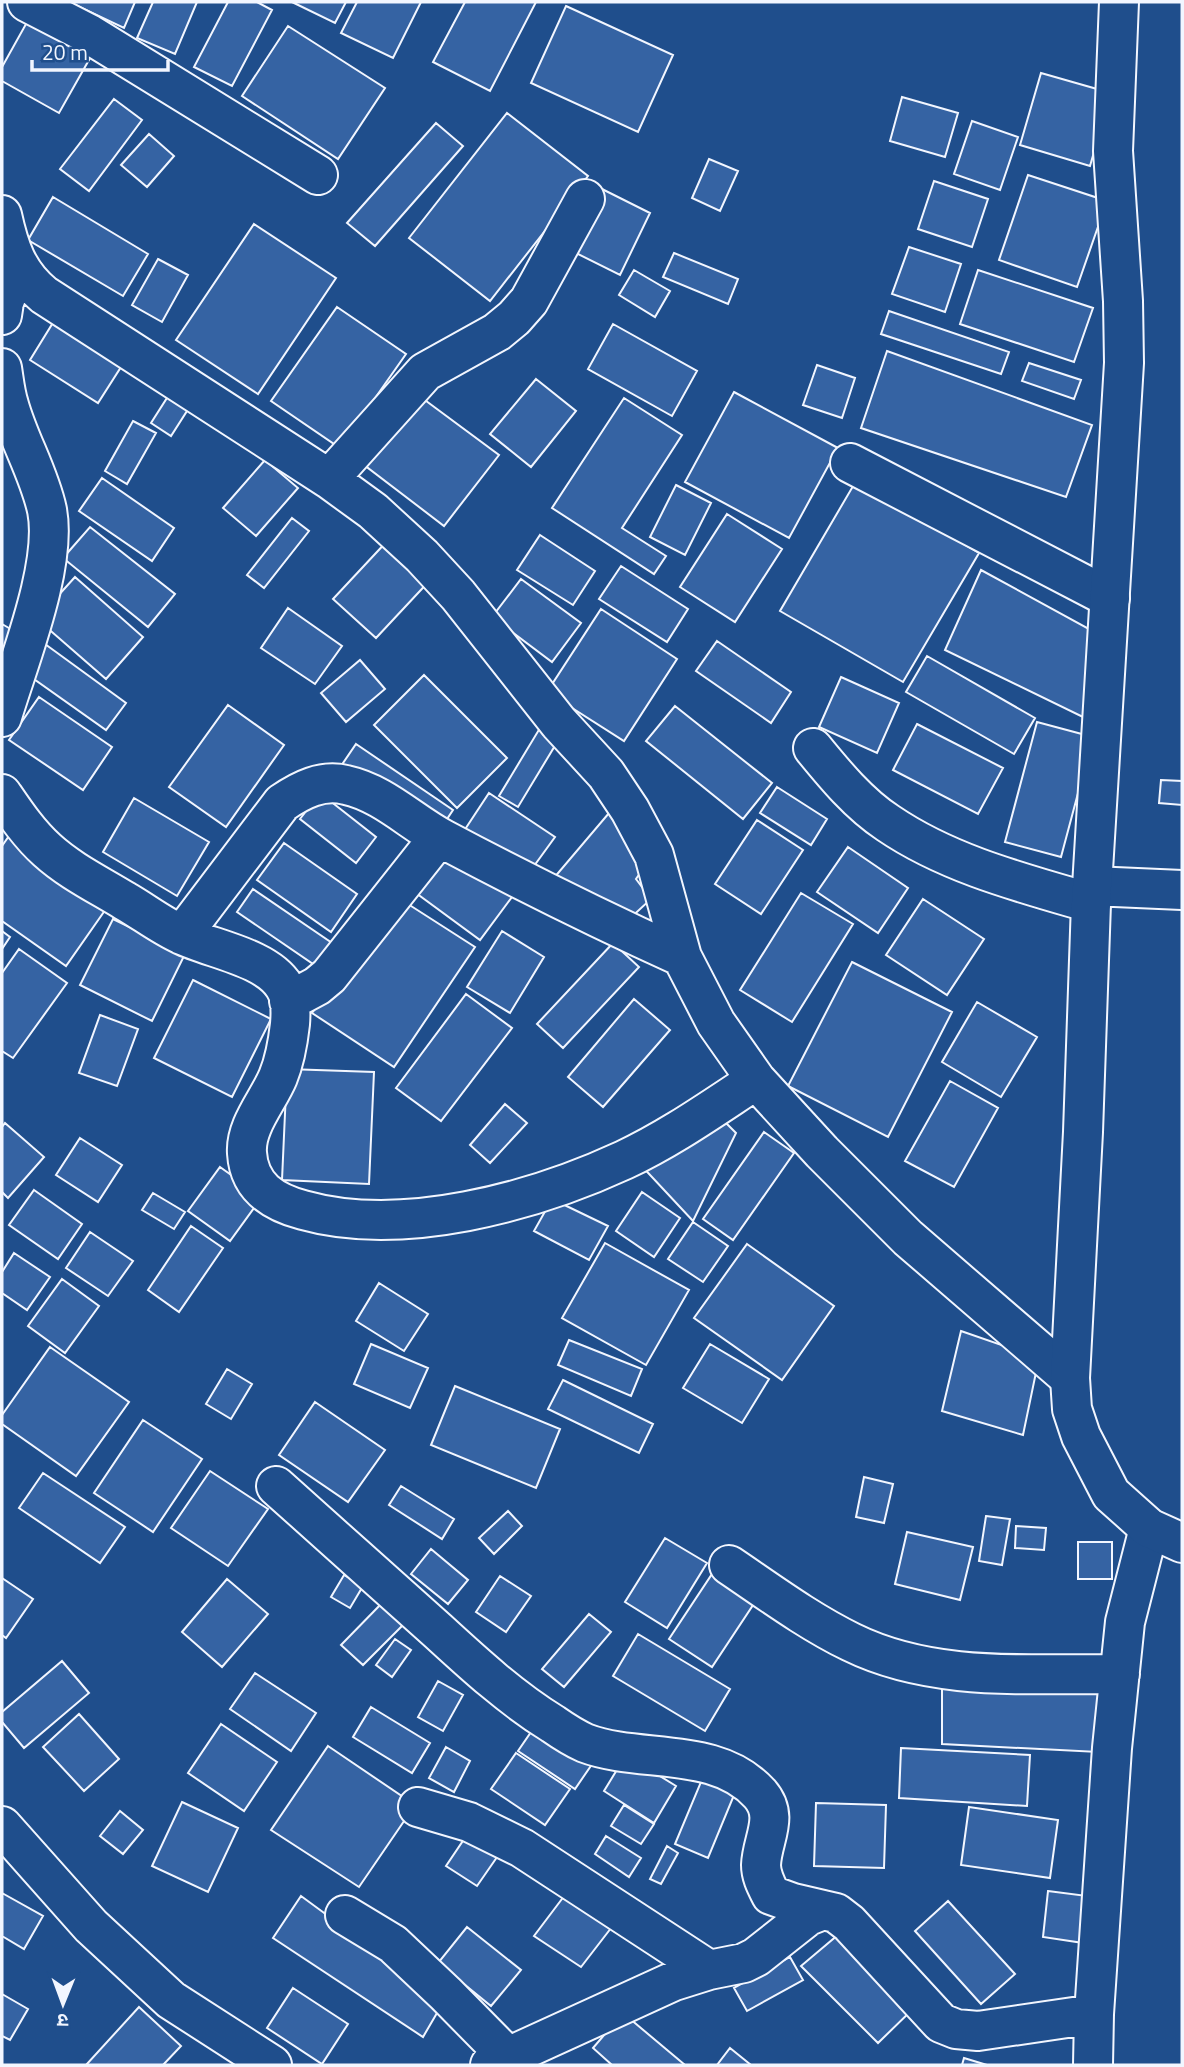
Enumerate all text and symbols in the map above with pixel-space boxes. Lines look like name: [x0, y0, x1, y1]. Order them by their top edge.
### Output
scale bar: [32, 28, 168, 72]
text: 20 m: [42, 36, 88, 68]
north arrow: [28, 1969, 98, 2039]
text: उ: [56, 2007, 69, 2036]

